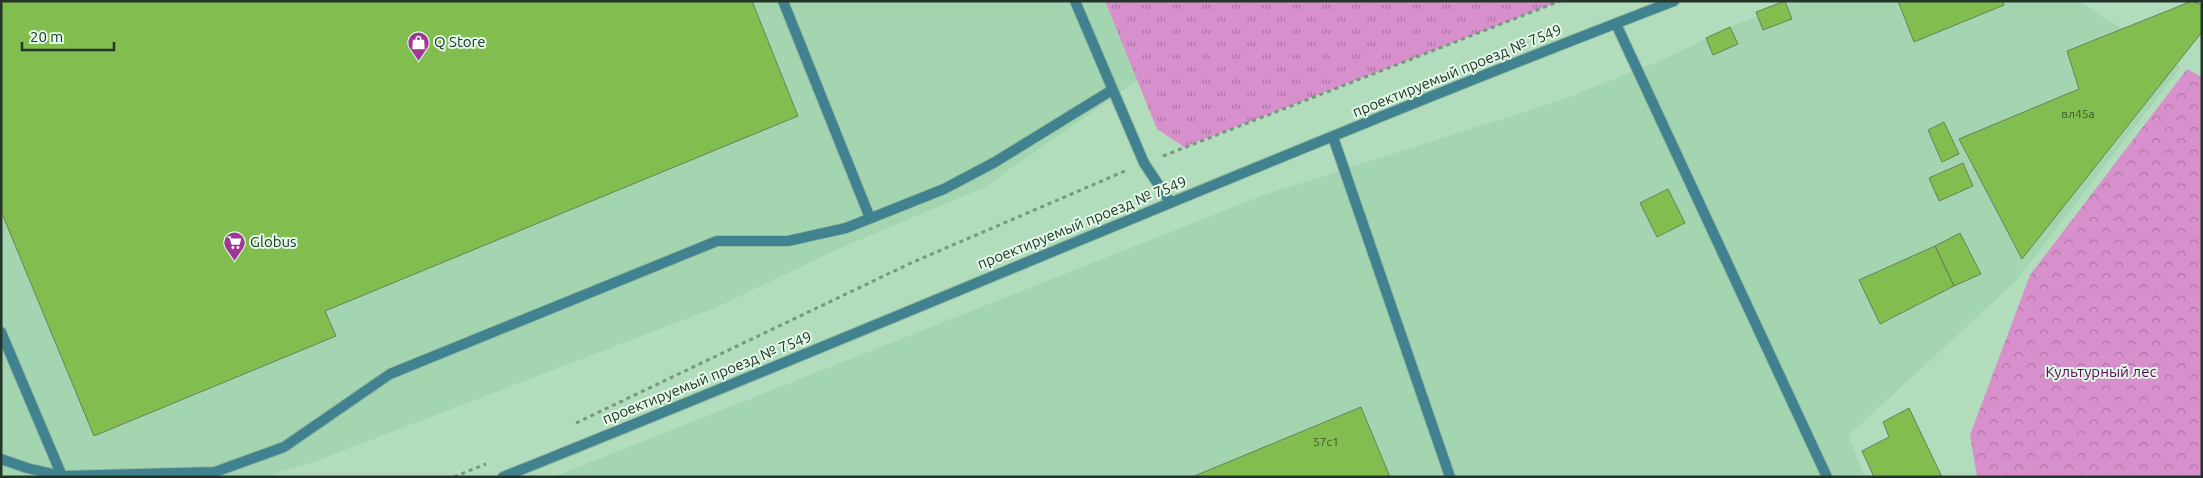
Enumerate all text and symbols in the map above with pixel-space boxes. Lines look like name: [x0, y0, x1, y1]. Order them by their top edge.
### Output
scale bar: [22, 20, 115, 52]
street label: проектируемый проезд № 7549: [1350, 21, 1564, 120]
text: 20 m: [30, 28, 63, 45]
shop icon: Q Store: [406, 30, 430, 61]
place label: Q Store: [434, 33, 486, 50]
house number: вл45а: [2061, 107, 2095, 120]
street label: проектируемый проезд № 7549: [975, 173, 1189, 272]
supermarket icon: Globus: [222, 230, 246, 261]
place label: Globus: [250, 233, 297, 250]
street label: проектируемый проезд № 7549: [600, 328, 814, 427]
park label: Культурный лес: [2046, 363, 2156, 380]
house number: 57с1: [1313, 435, 1339, 448]

